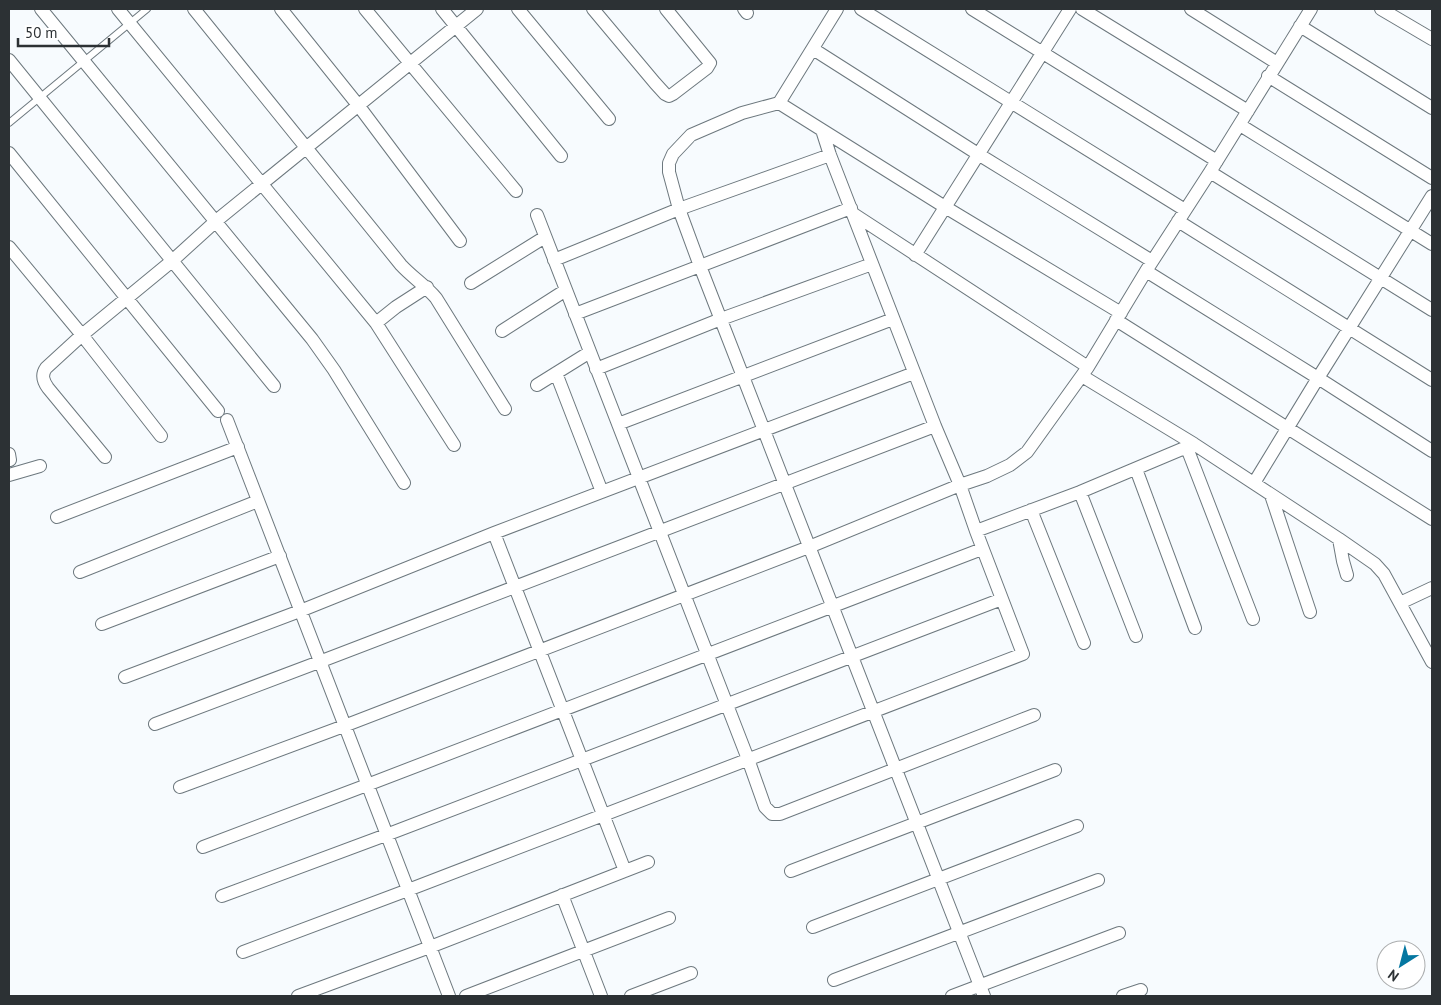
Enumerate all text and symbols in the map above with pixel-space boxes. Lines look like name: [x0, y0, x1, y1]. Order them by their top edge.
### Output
scale bar: [18, 15, 109, 47]
text: 50 m: [25, 23, 58, 42]
north arrow: [1376, 940, 1426, 990]
text: N: [1384, 966, 1402, 986]

